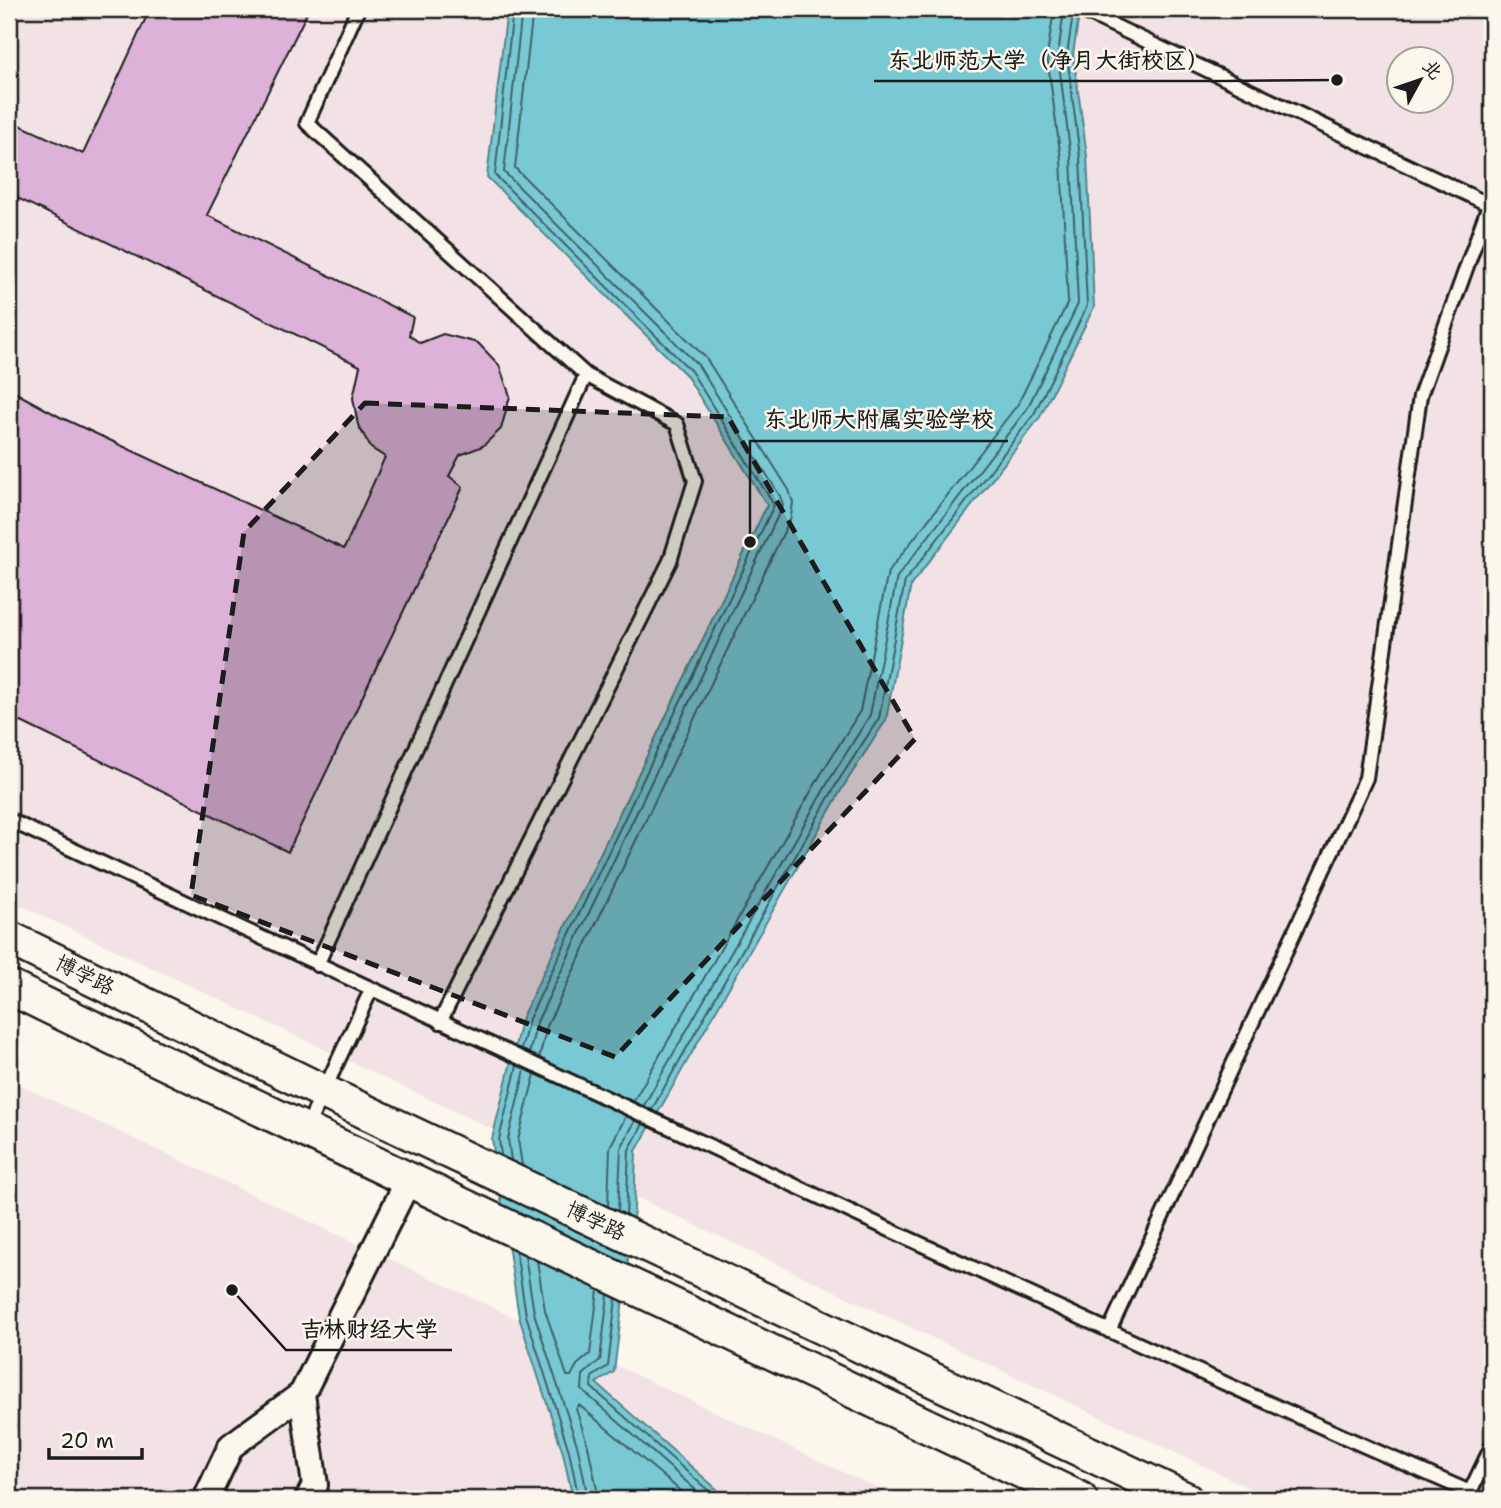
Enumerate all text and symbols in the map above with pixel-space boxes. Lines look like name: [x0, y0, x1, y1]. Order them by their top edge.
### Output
callout: 东北师范大学（净月大街校区）: [874, 37, 1224, 81]
text: 东北师范大学（净月大街校区）: [888, 45, 1210, 75]
north arrow: [1386, 46, 1456, 116]
text: 北: [1417, 54, 1448, 85]
callout: 东北师大附属实验学校: [750, 397, 1008, 441]
text: 东北师大附属实验学校: [764, 404, 994, 434]
street label: 博学路: [51, 949, 119, 1001]
street label: 博学路: [562, 1195, 630, 1247]
callout: 吉林财经大学: [286, 1306, 452, 1350]
text: 吉林财经大学: [300, 1314, 438, 1344]
scale bar: [49, 1417, 142, 1461]
text: 20 m: [60, 1427, 114, 1455]

